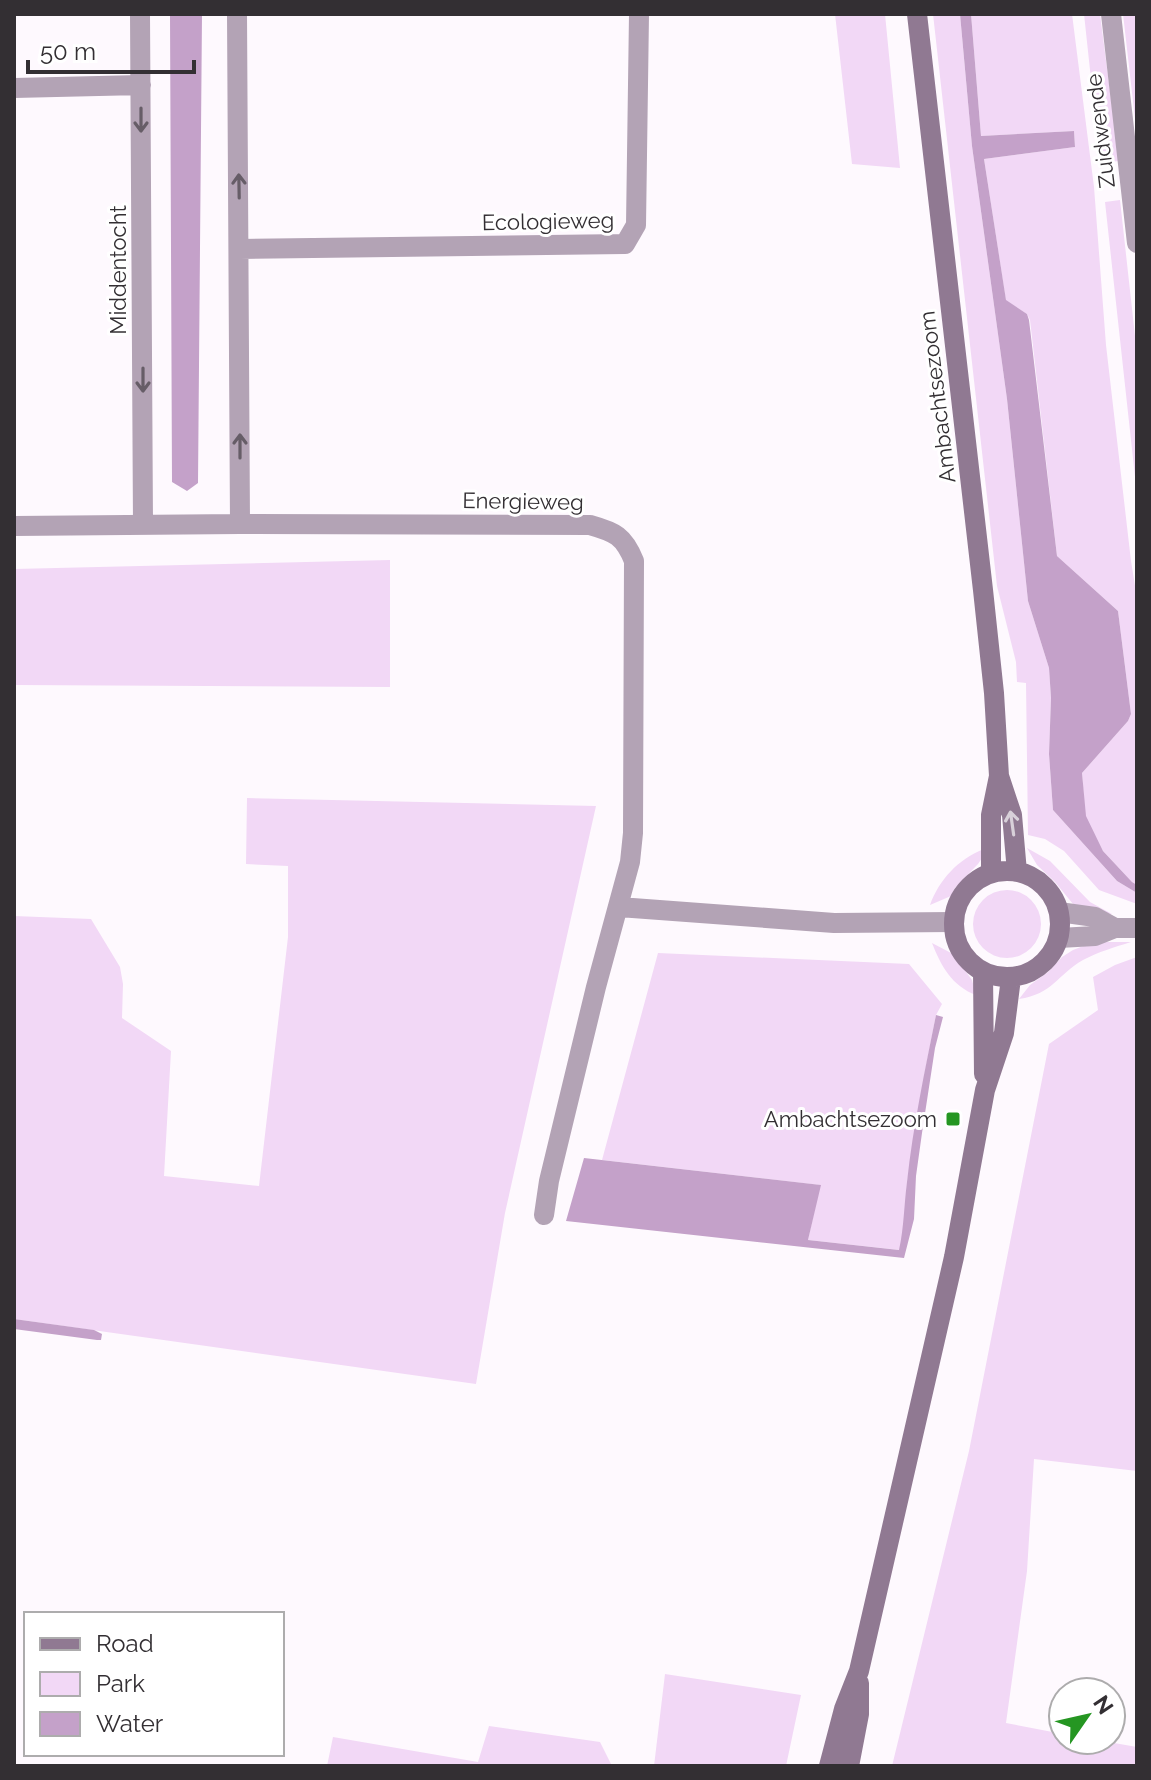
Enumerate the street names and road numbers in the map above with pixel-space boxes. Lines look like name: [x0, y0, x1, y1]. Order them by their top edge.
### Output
street label: Zuidwende: [1080, 72, 1120, 190]
street label: Middentocht: [105, 205, 131, 335]
street label: Ecologieweg: [482, 207, 614, 235]
street label: Ambachtsezoom: [914, 309, 960, 485]
street label: Energieweg: [462, 487, 584, 515]

